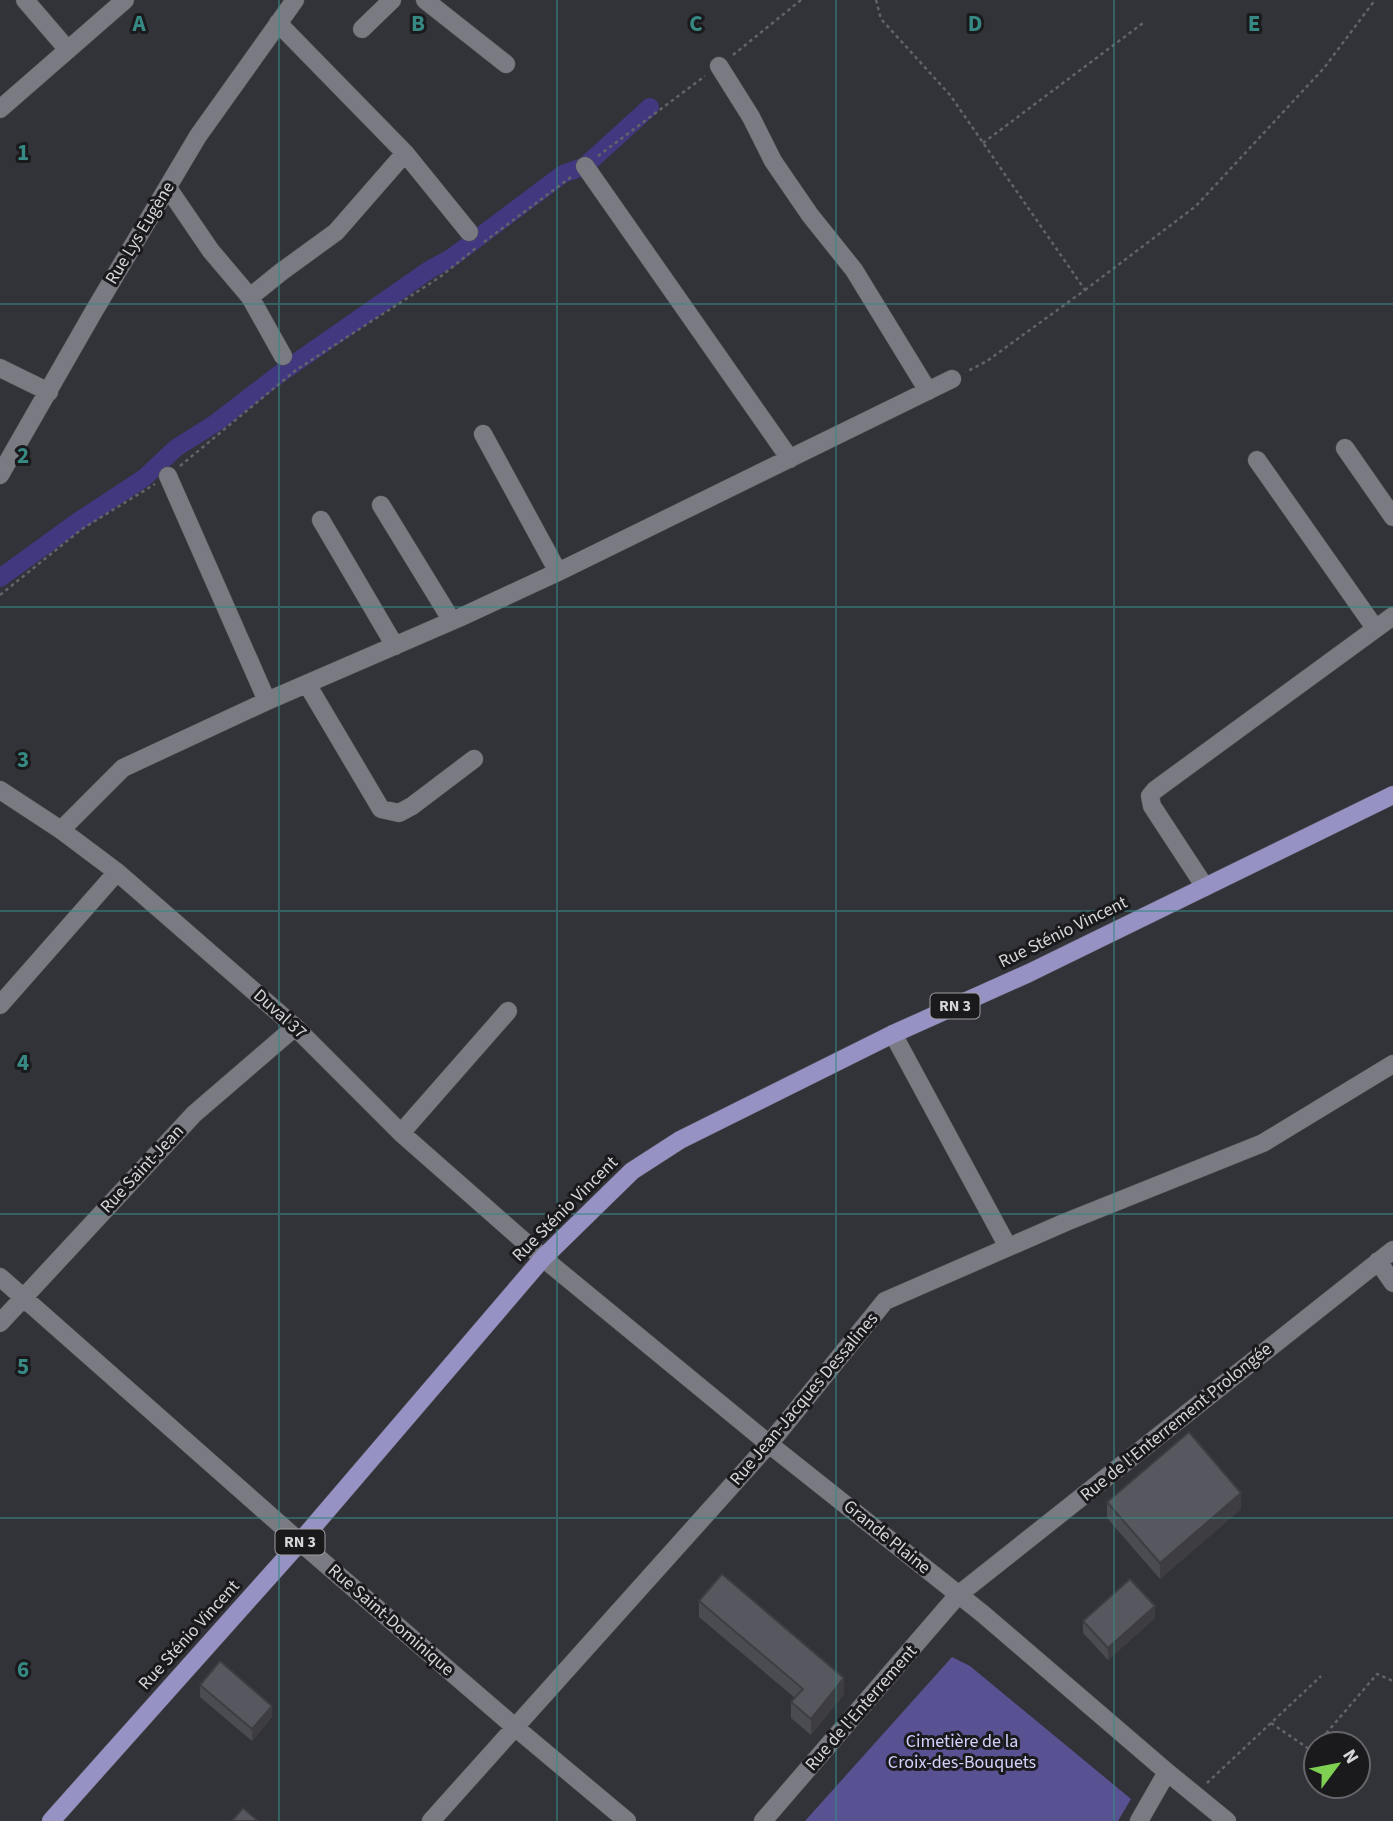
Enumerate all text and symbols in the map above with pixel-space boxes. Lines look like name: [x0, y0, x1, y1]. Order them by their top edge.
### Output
text: A: [131, 7, 146, 40]
text: B: [411, 7, 425, 40]
text: C: [689, 7, 703, 40]
text: D: [968, 7, 982, 40]
text: E: [1248, 7, 1260, 40]
text: 1: [17, 136, 29, 169]
street label: Rue Lys Eugène: [99, 177, 181, 289]
text: 2: [17, 439, 29, 472]
text: 3: [17, 743, 29, 776]
street label: Rue Sténio Vincent: [994, 890, 1132, 974]
street label: Duval 37: [248, 983, 312, 1045]
road number: RN 3: [930, 994, 979, 1018]
text: 4: [17, 1046, 29, 1079]
street label: Rue Saint-Jean: [94, 1119, 190, 1219]
street label: Rue Sténio Vincent: [507, 1151, 623, 1267]
street label: Rue Jean-Jacques Dessalines: [724, 1307, 884, 1491]
street label: Rue de l'Enterrement Prolongée: [1075, 1337, 1277, 1507]
text: 5: [17, 1350, 29, 1383]
street label: Grande Plaine: [838, 1494, 936, 1580]
road number: RN 3: [276, 1530, 324, 1554]
street label: Rue Saint-Dominique: [322, 1558, 460, 1682]
street label: Rue Sténio Vincent: [133, 1574, 245, 1696]
street label: Rue de l'Enterrement: [799, 1640, 923, 1776]
text: 6: [17, 1653, 29, 1686]
park label: Cimetière de la Croix-des-Bouquets: [888, 1729, 1036, 1775]
north arrow: [1302, 1730, 1372, 1800]
text: N: [1335, 1744, 1365, 1769]

